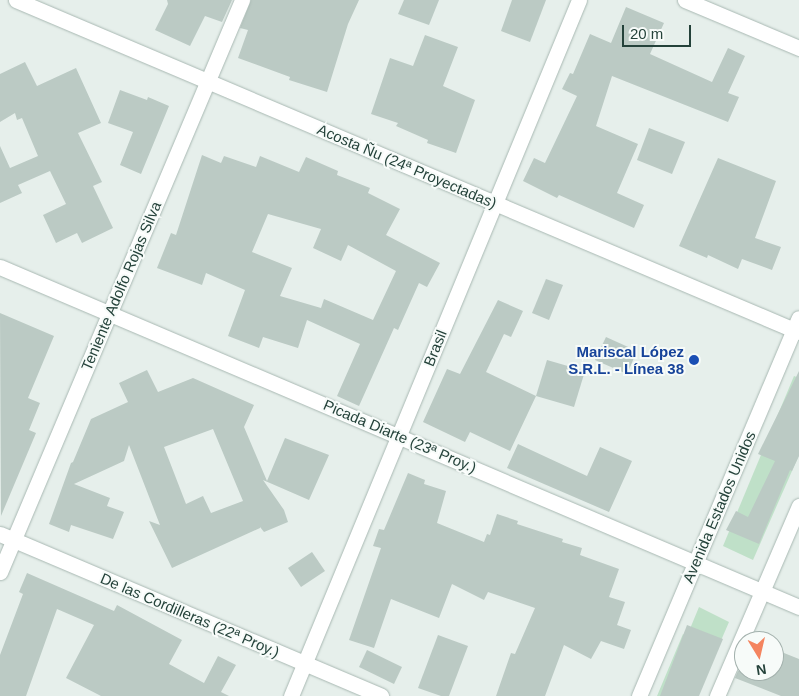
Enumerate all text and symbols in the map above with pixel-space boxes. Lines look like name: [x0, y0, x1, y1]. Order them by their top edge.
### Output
scale bar: [624, 15, 693, 47]
text: 20 m: [630, 25, 663, 42]
street label: Acosta Ñu (24ª Proyectadas): [315, 120, 499, 212]
street label: Teniente Adolfo Rojas Silva: [77, 198, 165, 374]
street label: Brasil: [420, 327, 450, 369]
place label: Mariscal López S.R.L. - Línea 38: [568, 342, 684, 377]
marker: Mariscal López S.R.L. - Línea 38: [688, 354, 700, 366]
street label: Picada Diarte (23ª Proy.): [321, 396, 479, 476]
street label: Avenida Estados Unidos: [679, 428, 759, 586]
street label: De las Cordilleras (22ª Proy.): [98, 569, 282, 661]
north arrow: [734, 631, 784, 681]
text: N: [755, 661, 767, 679]

